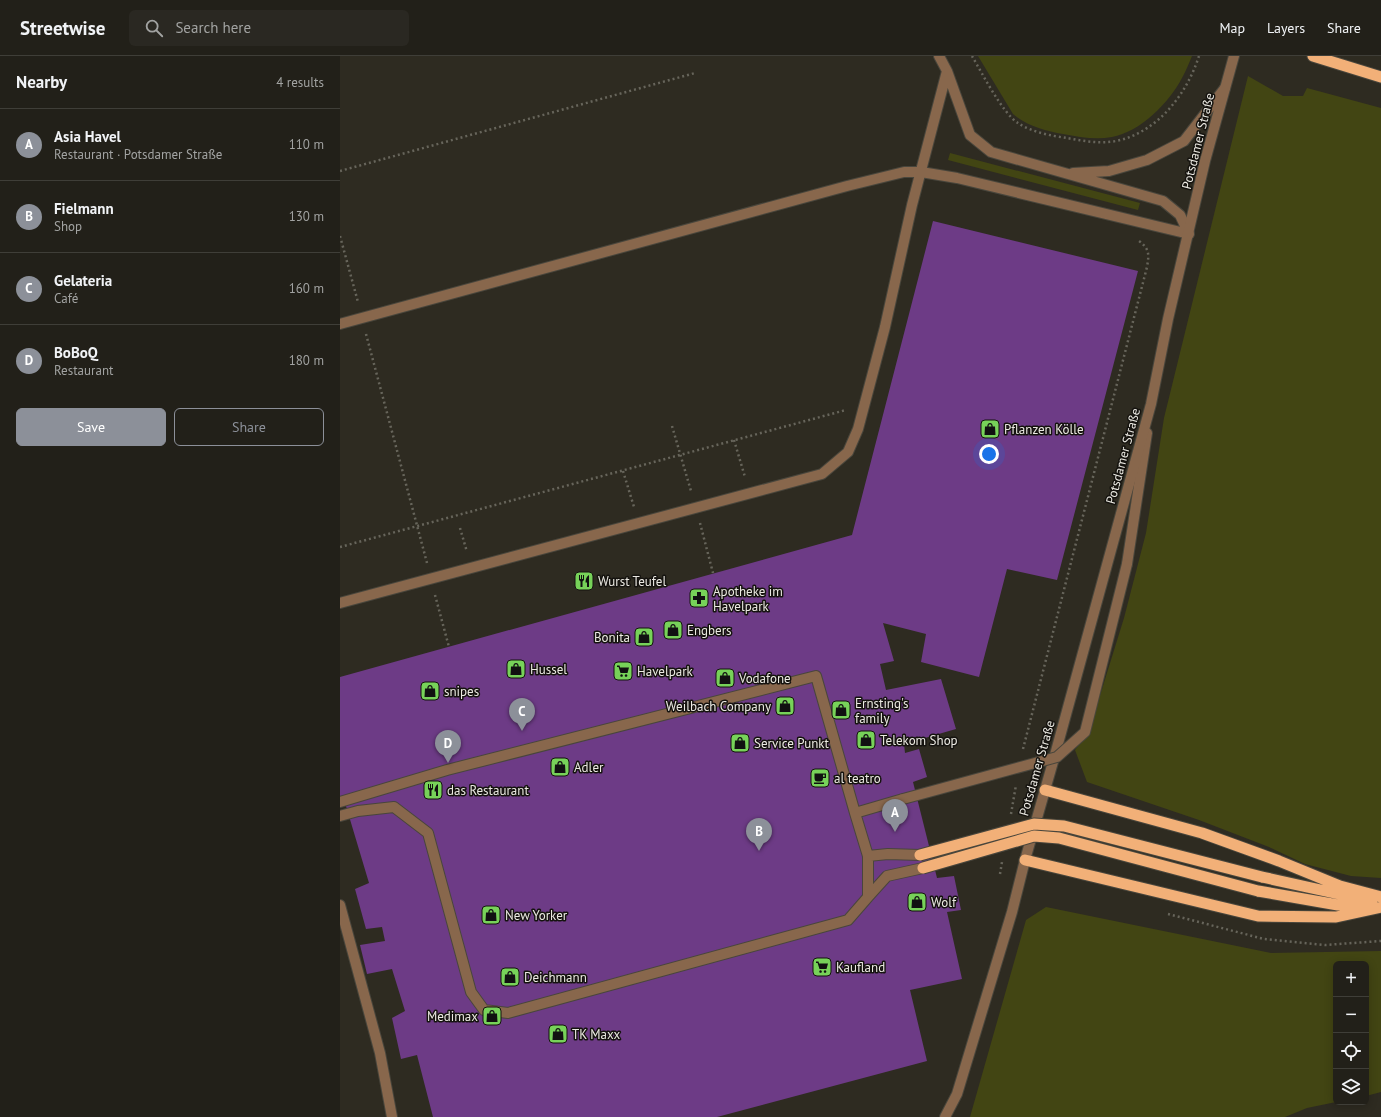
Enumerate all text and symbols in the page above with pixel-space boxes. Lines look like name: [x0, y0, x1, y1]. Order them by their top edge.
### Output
search box: [129, 10, 409, 46]
text: Streetwise: [20, 16, 105, 40]
icon: search: [143, 17, 165, 39]
text: Search here: [175, 18, 251, 37]
text: Map: [1219, 19, 1245, 37]
text: Layers: [1267, 19, 1305, 37]
text: Share: [1327, 19, 1361, 37]
text: Nearby: [16, 71, 67, 93]
text: 4 results: [276, 74, 324, 91]
street label: Potsdamer Straße: [1178, 91, 1218, 191]
text: Asia Havel: [54, 127, 121, 146]
text: A: [25, 136, 33, 153]
text: 110 m: [289, 136, 324, 153]
text: Restaurant · Potsdamer Straße: [54, 146, 222, 163]
text: Fielmann: [54, 199, 114, 218]
text: B: [25, 208, 33, 225]
text: 130 m: [289, 208, 324, 225]
text: Shop: [54, 218, 82, 235]
text: Gelateria: [54, 271, 112, 290]
text: C: [25, 280, 33, 297]
text: 160 m: [289, 280, 324, 297]
text: Café: [54, 290, 78, 307]
text: BoBoQ: [54, 343, 98, 362]
text: D: [25, 352, 33, 369]
text: 180 m: [289, 352, 324, 369]
text: Restaurant: [54, 362, 113, 379]
street label: Potsdamer Straße: [1102, 406, 1144, 506]
button: Save: [16, 408, 166, 446]
button: Share: [174, 408, 324, 446]
shop icon: Pflanzen Kölle: [979, 418, 1001, 440]
place label: Pflanzen Kölle: [1004, 421, 1084, 438]
your location: [979, 444, 999, 464]
restaurant icon: Wurst Teufel: [573, 570, 595, 592]
place label: Wurst Teufel: [598, 573, 666, 590]
place label: Apotheke im Havelpark: [713, 583, 783, 615]
pharmacy icon: Apotheke im Havelpark: [688, 587, 710, 609]
shop icon: Engbers: [662, 619, 684, 641]
place label: Engbers: [687, 622, 732, 639]
shop icon: Bonita: [633, 626, 655, 648]
place label: Bonita: [594, 629, 630, 646]
shop icon: Hussel: [505, 658, 527, 680]
supermarket icon: Havelpark: [612, 660, 634, 682]
place label: Hussel: [530, 661, 567, 678]
place label: Havelpark: [637, 663, 694, 680]
shop icon: Vodafone: [714, 667, 736, 689]
place label: Vodafone: [738, 670, 791, 687]
shop icon: snipes: [419, 680, 441, 702]
place label: snipes: [444, 683, 479, 700]
shop icon: Weilbach Company: [774, 695, 796, 717]
place label: Ernsting's family: [855, 695, 908, 727]
pin: C: [509, 698, 535, 731]
place label: Weilbach Company: [666, 698, 771, 715]
shop icon: Ernsting's family: [830, 699, 852, 721]
street label: Potsdamer Straße: [1015, 718, 1059, 818]
shop icon: Telekom Shop: [855, 729, 877, 751]
pin: D: [435, 730, 461, 763]
shop icon: Service Punkt: [729, 732, 751, 754]
place label: Telekom Shop: [880, 732, 958, 749]
place label: Service Punkt: [754, 735, 829, 752]
shop icon: Adler: [549, 756, 571, 778]
place label: Adler: [574, 759, 604, 776]
cafe icon: al teatro: [809, 767, 831, 789]
place label: al teatro: [834, 770, 881, 787]
restaurant icon: das Restaurant: [422, 779, 444, 801]
place label: das Restaurant: [447, 782, 529, 799]
pin: A: [882, 799, 908, 832]
pin: B: [746, 818, 772, 851]
shop icon: Wolf: [906, 891, 928, 913]
place label: Wolf: [931, 894, 957, 911]
shop icon: New Yorker: [480, 904, 502, 926]
place label: New Yorker: [505, 907, 568, 924]
supermarket icon: Kaufland: [811, 956, 833, 978]
place label: Kaufland: [836, 959, 885, 976]
map controls: [1333, 961, 1369, 1105]
button: +: [1333, 961, 1369, 997]
shop icon: Deichmann: [499, 966, 521, 988]
place label: Deichmann: [524, 969, 587, 986]
button: −: [1333, 997, 1369, 1033]
shop icon: Medimax: [481, 1005, 503, 1027]
place label: Medimax: [427, 1008, 478, 1025]
shop icon: TK Maxx: [547, 1023, 569, 1045]
place label: TK Maxx: [572, 1026, 620, 1043]
button: locate: [1333, 1033, 1369, 1069]
button: layers: [1333, 1069, 1369, 1105]

